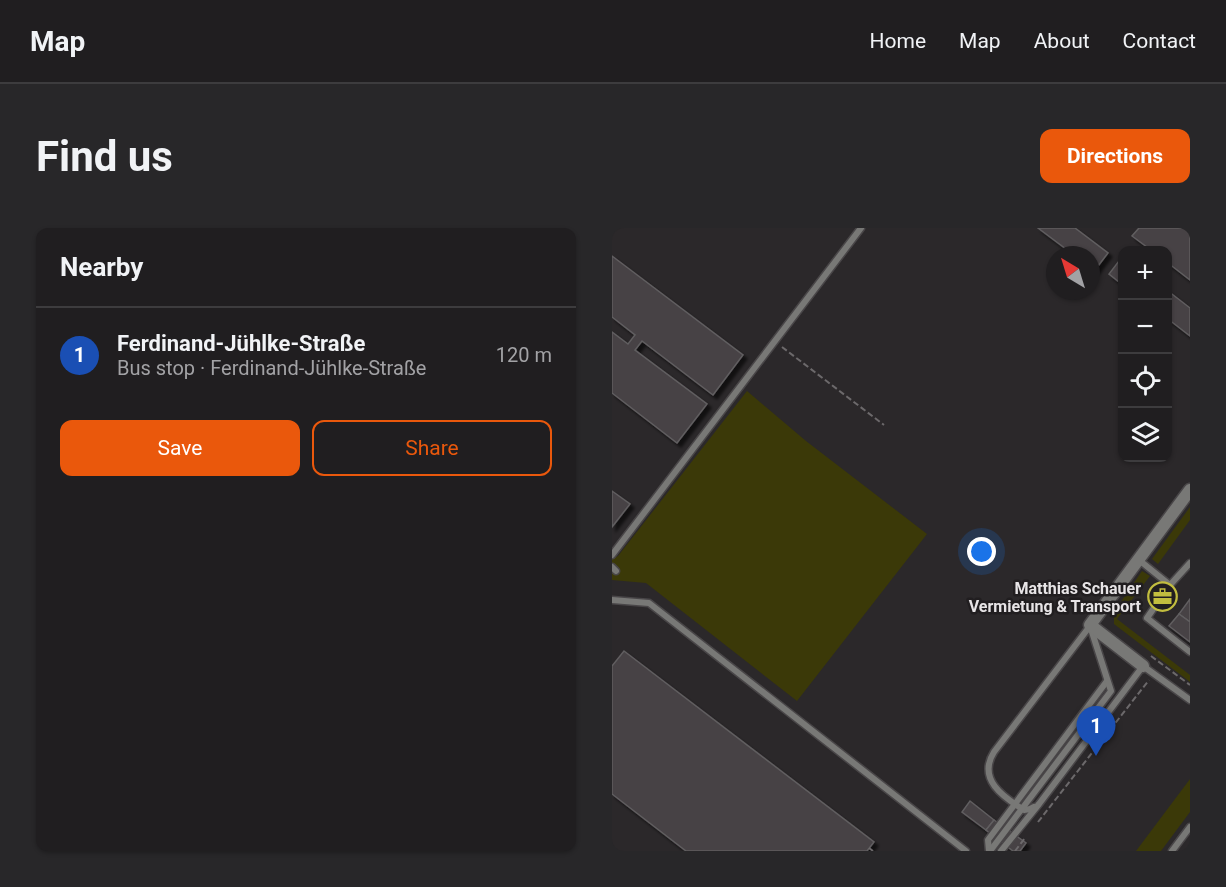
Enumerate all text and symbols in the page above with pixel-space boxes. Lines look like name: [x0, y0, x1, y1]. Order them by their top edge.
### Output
text: Map: [30, 25, 85, 58]
text: Home: [870, 29, 926, 53]
text: Map: [959, 29, 1001, 53]
text: About: [1034, 29, 1090, 53]
text: Contact: [1123, 29, 1196, 53]
button: Directions: [1040, 129, 1190, 183]
text: Find us: [36, 132, 173, 181]
north arrow: [1046, 246, 1100, 300]
map controls: [1118, 246, 1172, 462]
button: +: [1118, 246, 1172, 300]
text: Nearby: [60, 252, 143, 282]
button: −: [1118, 300, 1172, 354]
text: Ferdinand-Jühlke-Straße: [117, 331, 365, 356]
text: 1: [74, 343, 85, 367]
text: 120 m: [496, 343, 552, 367]
button: locate: [1118, 354, 1172, 408]
text: Bus stop · Ferdinand-Jühlke-Straße: [117, 356, 426, 380]
button: layers: [1118, 408, 1172, 462]
button: Save: [60, 420, 300, 476]
button: Share: [312, 420, 552, 476]
your location: [967, 537, 996, 566]
place label: Matthias Schauer Vermietung & Transport: [969, 579, 1142, 616]
office icon: Matthias Schauer Vermietung & Transport: [1146, 581, 1178, 613]
pin: 1: [1076, 706, 1116, 756]

